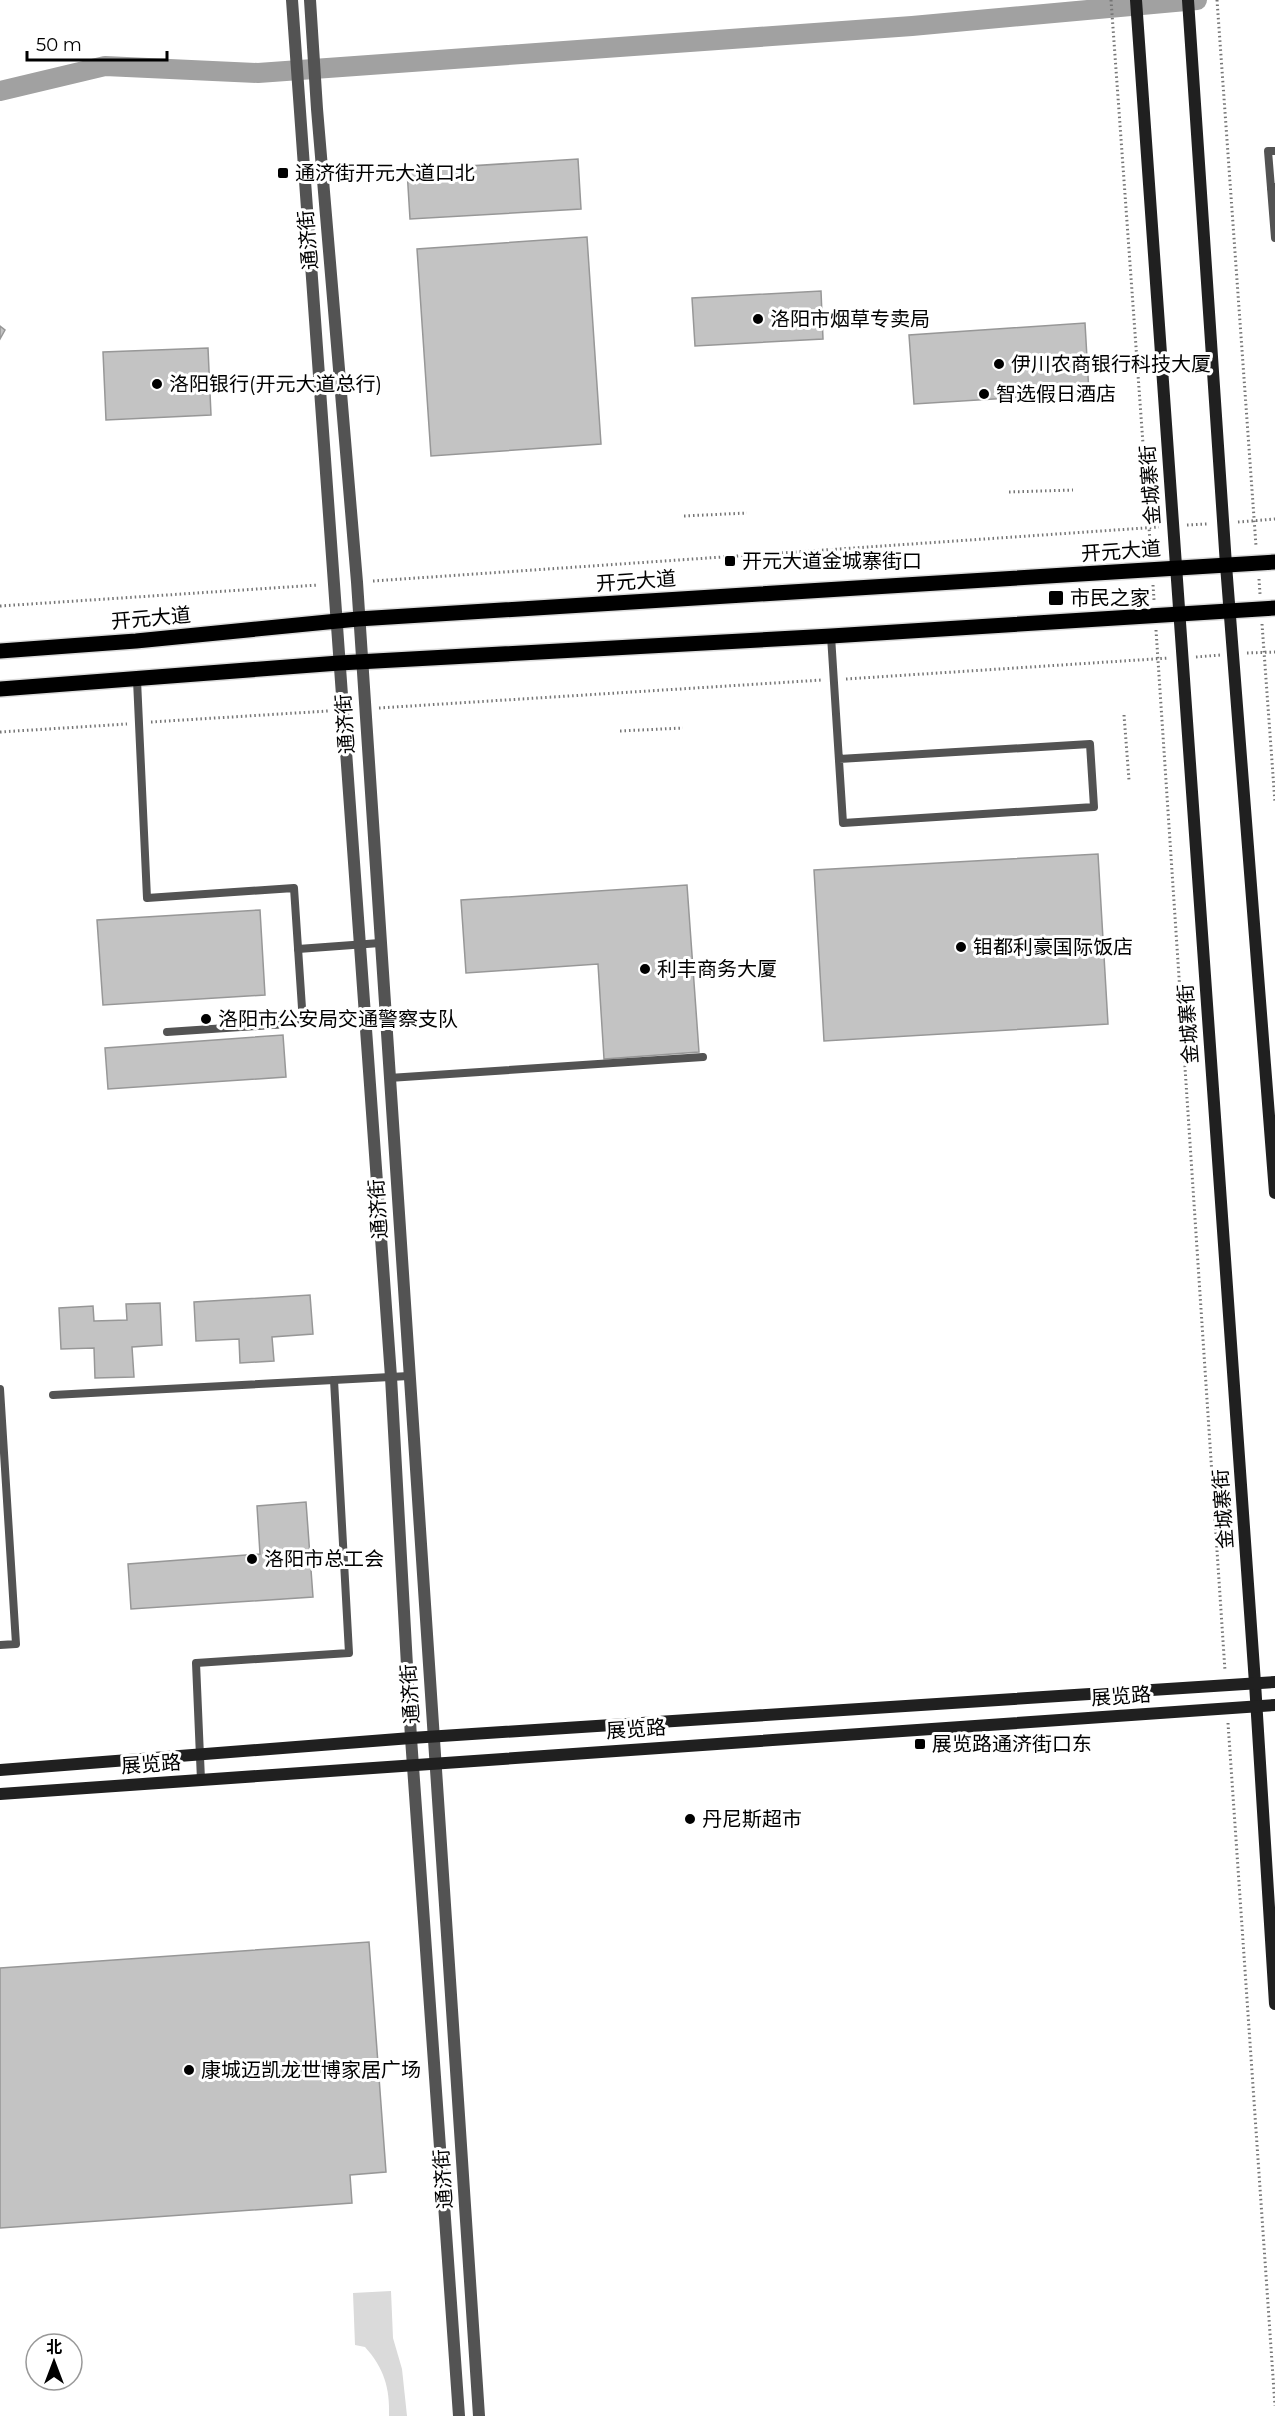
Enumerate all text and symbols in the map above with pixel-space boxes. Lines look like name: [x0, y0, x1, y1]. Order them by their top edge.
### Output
scale bar: [27, 24, 166, 62]
text: 50 m: [36, 34, 82, 56]
place label: 通济街开元大道口北: [295, 161, 475, 185]
marker: 通济街开元大道口北: [276, 166, 290, 180]
street label: 通济街: [293, 209, 323, 271]
place label: 洛阳市烟草专卖局: [770, 307, 930, 331]
marker: 洛阳市烟草专卖局: [751, 312, 765, 326]
place label: 伊川农商银行科技大厦: [1011, 352, 1211, 376]
marker: 伊川农商银行科技大厦: [992, 357, 1006, 371]
place label: 洛阳银行(开元大道总行): [169, 372, 382, 396]
marker: 洛阳银行(开元大道总行): [150, 377, 164, 391]
place label: 智选假日酒店: [996, 382, 1116, 406]
marker: 智选假日酒店: [977, 387, 991, 401]
street label: 金城寨街: [1135, 444, 1165, 526]
street label: 开元大道: [1080, 536, 1162, 566]
place label: 开元大道金城寨街口: [742, 549, 922, 573]
marker: 开元大道金城寨街口: [723, 554, 737, 568]
street label: 开元大道: [595, 566, 677, 596]
place label: 市民之家: [1070, 586, 1150, 610]
marker: 市民之家: [1047, 589, 1065, 607]
street label: 开元大道: [110, 603, 192, 633]
street label: 通济街: [331, 693, 359, 755]
place label: 钼都利豪国际饭店: [973, 935, 1133, 959]
marker: 钼都利豪国际饭店: [954, 940, 968, 954]
place label: 利丰商务大厦: [657, 957, 777, 981]
marker: 利丰商务大厦: [638, 962, 652, 976]
street label: 金城寨街: [1173, 983, 1203, 1065]
place label: 洛阳市公安局交通警察支队: [218, 1007, 458, 1031]
marker: 洛阳市公安局交通警察支队: [199, 1012, 213, 1026]
street label: 通济街: [364, 1178, 392, 1240]
street label: 金城寨街: [1208, 1468, 1238, 1550]
place label: 洛阳市总工会: [264, 1547, 384, 1571]
marker: 洛阳市总工会: [245, 1552, 259, 1566]
street label: 通济街: [396, 1663, 424, 1725]
street label: 展览路: [1090, 1682, 1152, 1710]
street label: 展览路: [605, 1715, 667, 1743]
place label: 展览路通济街口东: [932, 1732, 1092, 1756]
marker: 展览路通济街口东: [913, 1737, 927, 1751]
street label: 展览路: [120, 1750, 182, 1778]
place label: 丹尼斯超市: [702, 1807, 802, 1831]
marker: 丹尼斯超市: [683, 1812, 697, 1826]
place label: 康城迈凯龙世博家居广场: [201, 2058, 421, 2082]
marker: 康城迈凯龙世博家居广场: [182, 2063, 196, 2077]
street label: 通济街: [429, 2148, 457, 2210]
north arrow: [24, 2332, 84, 2392]
text: 北: [46, 2338, 62, 2357]

